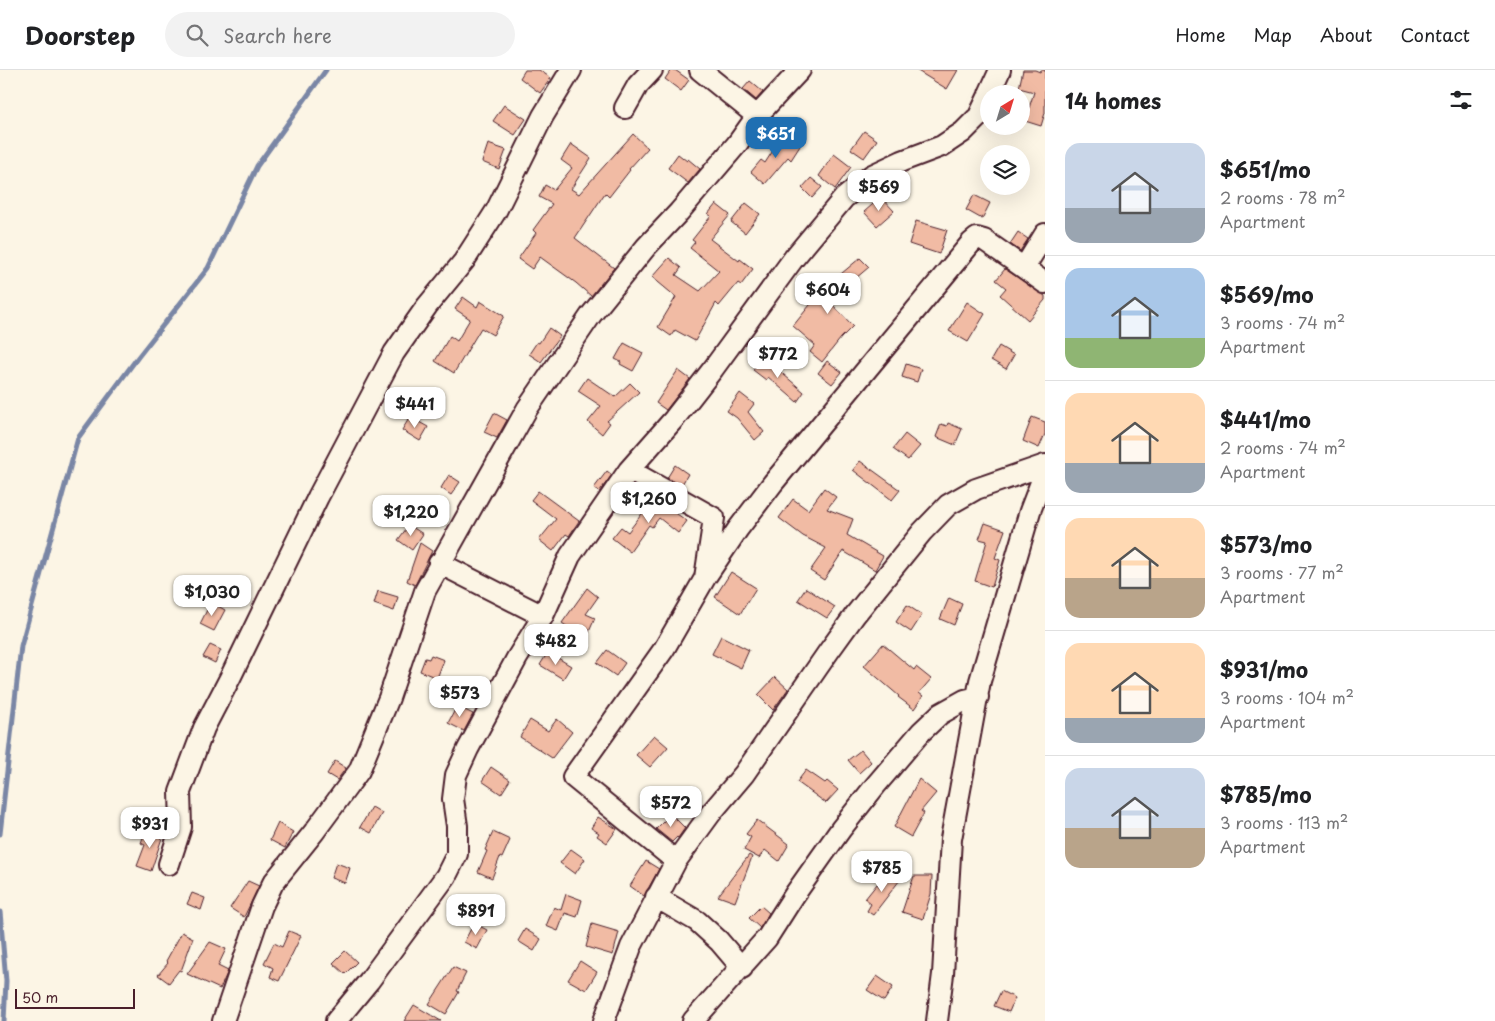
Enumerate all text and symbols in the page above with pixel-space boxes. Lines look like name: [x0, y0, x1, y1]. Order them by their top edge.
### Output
search box: [165, 12, 515, 57]
text: Doorstep: [25, 17, 135, 53]
icon: search: [183, 21, 211, 49]
text: Search here: [223, 21, 332, 49]
text: Home: [1175, 21, 1225, 48]
text: Map: [1253, 21, 1292, 48]
text: About: [1320, 21, 1372, 48]
text: Contact: [1400, 21, 1470, 48]
text: 14 homes: [1065, 84, 1161, 116]
north arrow: [980, 85, 1030, 135]
map controls: [980, 85, 1030, 195]
icon: filters: [1447, 86, 1475, 114]
pin: $651: [746, 116, 806, 159]
text: $651: [757, 121, 795, 145]
button: layers: [980, 145, 1030, 195]
text: $651/mo: [1220, 153, 1311, 185]
icon: home: [1105, 163, 1165, 223]
pin: $569: [849, 170, 909, 212]
text: $569: [858, 174, 900, 198]
text: 2 rooms · 78 m²: [1220, 185, 1346, 209]
text: Apartment: [1220, 209, 1305, 233]
pin: $604: [798, 272, 858, 315]
text: $604: [806, 277, 850, 301]
text: $569/mo: [1220, 278, 1314, 310]
icon: home: [1105, 288, 1165, 348]
text: 3 rooms · 74 m²: [1220, 310, 1345, 334]
text: Apartment: [1220, 334, 1305, 358]
pin: $772: [748, 336, 808, 379]
text: $772: [758, 341, 798, 365]
pin: $441: [385, 386, 445, 429]
text: $441: [396, 391, 434, 415]
text: $441/mo: [1220, 403, 1311, 435]
icon: home: [1105, 413, 1165, 473]
text: 2 rooms · 74 m²: [1220, 435, 1346, 459]
text: Apartment: [1220, 459, 1305, 483]
pin: $1,260: [608, 482, 690, 524]
text: $1,260: [622, 486, 677, 510]
pin: $1,220: [370, 494, 452, 537]
text: $1,220: [383, 499, 439, 523]
text: $573/mo: [1220, 528, 1312, 560]
icon: home: [1105, 538, 1165, 598]
text: 3 rooms · 77 m²: [1220, 560, 1344, 584]
pin: $1,030: [171, 574, 253, 617]
text: $1,030: [184, 579, 240, 603]
text: Apartment: [1220, 584, 1305, 608]
pin: $482: [526, 624, 586, 666]
text: $482: [535, 628, 577, 652]
text: $931/mo: [1220, 653, 1308, 685]
icon: home: [1105, 663, 1165, 723]
pin: $573: [430, 676, 490, 718]
text: $573: [440, 680, 480, 704]
text: 3 rooms · 104 m²: [1220, 685, 1354, 709]
text: Apartment: [1220, 709, 1305, 733]
text: $785/mo: [1220, 778, 1312, 810]
pin: $572: [641, 786, 701, 828]
icon: home: [1105, 788, 1165, 848]
text: $572: [651, 790, 691, 814]
pin: $931: [120, 806, 180, 849]
text: 3 rooms · 113 m²: [1220, 810, 1348, 834]
text: $931: [132, 811, 168, 835]
text: Apartment: [1220, 834, 1305, 858]
pin: $785: [852, 850, 912, 893]
text: $785: [862, 855, 902, 879]
pin: $891: [446, 894, 506, 936]
text: $891: [457, 898, 495, 922]
scale bar: [15, 986, 135, 1009]
text: 50 m: [22, 987, 58, 1008]

